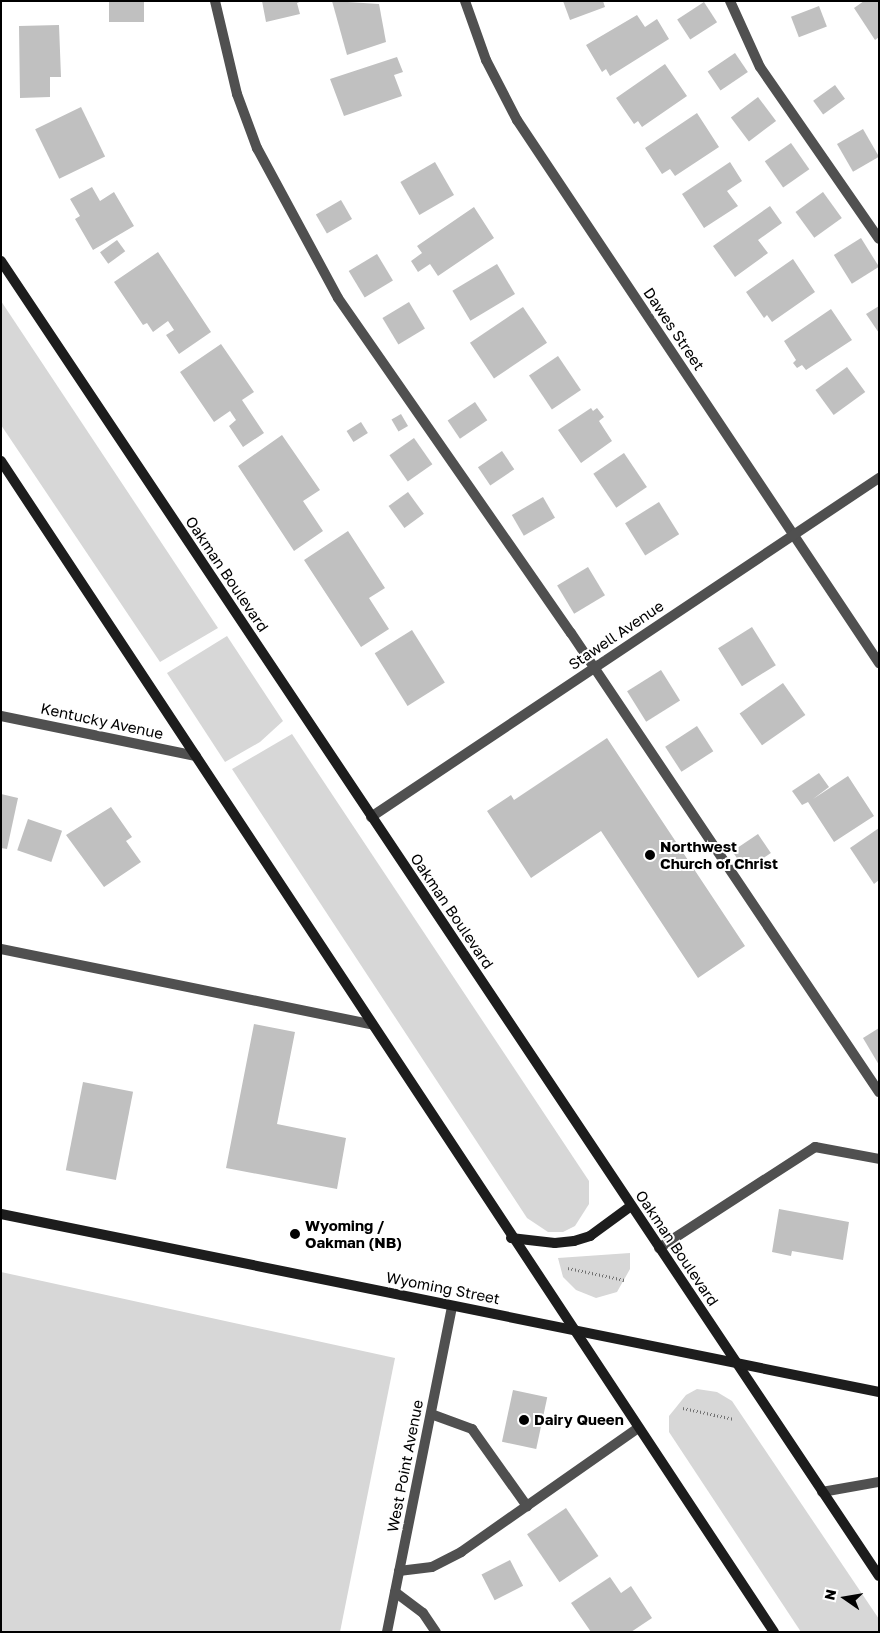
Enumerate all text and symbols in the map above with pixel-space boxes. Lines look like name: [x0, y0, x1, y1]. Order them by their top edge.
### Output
street label: Dawes Street: [640, 284, 708, 374]
street label: Oakman Boulevard: [182, 513, 272, 635]
street label: Stawell Avenue: [565, 597, 667, 673]
street label: Kentucky Avenue: [39, 699, 165, 743]
place label: Northwest Church of Christ: [660, 837, 778, 872]
marker: Northwest Church of Christ: [644, 849, 656, 861]
street label: Oakman Boulevard: [407, 850, 497, 972]
street label: Oakman Boulevard: [632, 1187, 722, 1309]
place label: Wyoming / Oakman (NB): [305, 1216, 402, 1251]
marker: Wyoming / Oakman (NB): [289, 1228, 301, 1240]
street label: Wyoming Street: [385, 1268, 501, 1308]
street label: West Point Avenue: [383, 1398, 427, 1534]
place label: Dairy Queen: [534, 1411, 624, 1429]
marker: Dairy Queen: [518, 1414, 530, 1426]
north arrow: [820, 1573, 870, 1623]
text: N: [820, 1587, 839, 1602]

